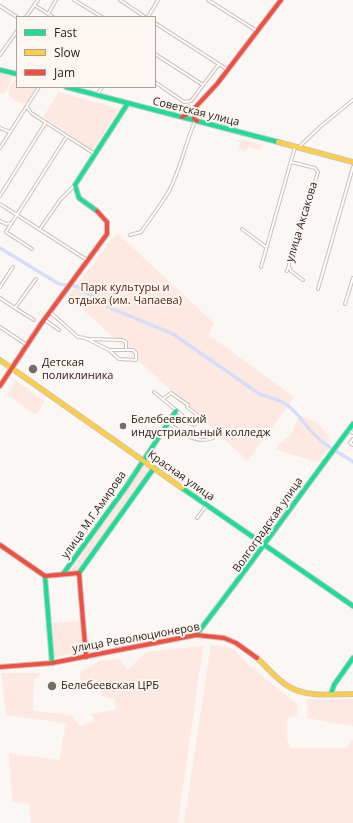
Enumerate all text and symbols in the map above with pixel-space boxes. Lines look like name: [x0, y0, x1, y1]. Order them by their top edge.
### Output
legend: [16, 16, 156, 88]
text: Fast: [54, 24, 77, 41]
text: Slow: [54, 44, 80, 61]
text: Jam: [54, 64, 75, 81]
street label: Советская улица: [151, 95, 241, 129]
street label: улица Аксакова: [283, 180, 321, 264]
park label: Парк культуры и отдыха (им. Чапаева): [68, 281, 182, 307]
place label: Детская поликлиника: [42, 356, 113, 382]
marker: Детская поликлиника: [27, 363, 39, 375]
place label: Белебеевский индустриальный колледж: [131, 413, 271, 439]
marker: Белебеевский индустриальный колледж: [118, 421, 128, 431]
street label: Красная улица: [145, 448, 217, 504]
street label: улица М.Г.Амирова: [59, 469, 129, 561]
street label: Волгоградская улица: [230, 475, 306, 575]
street label: улица Революционеров: [71, 620, 201, 656]
place label: Белебеевская ЦРБ: [61, 679, 159, 693]
marker: Белебеевская ЦРБ: [46, 680, 58, 692]

